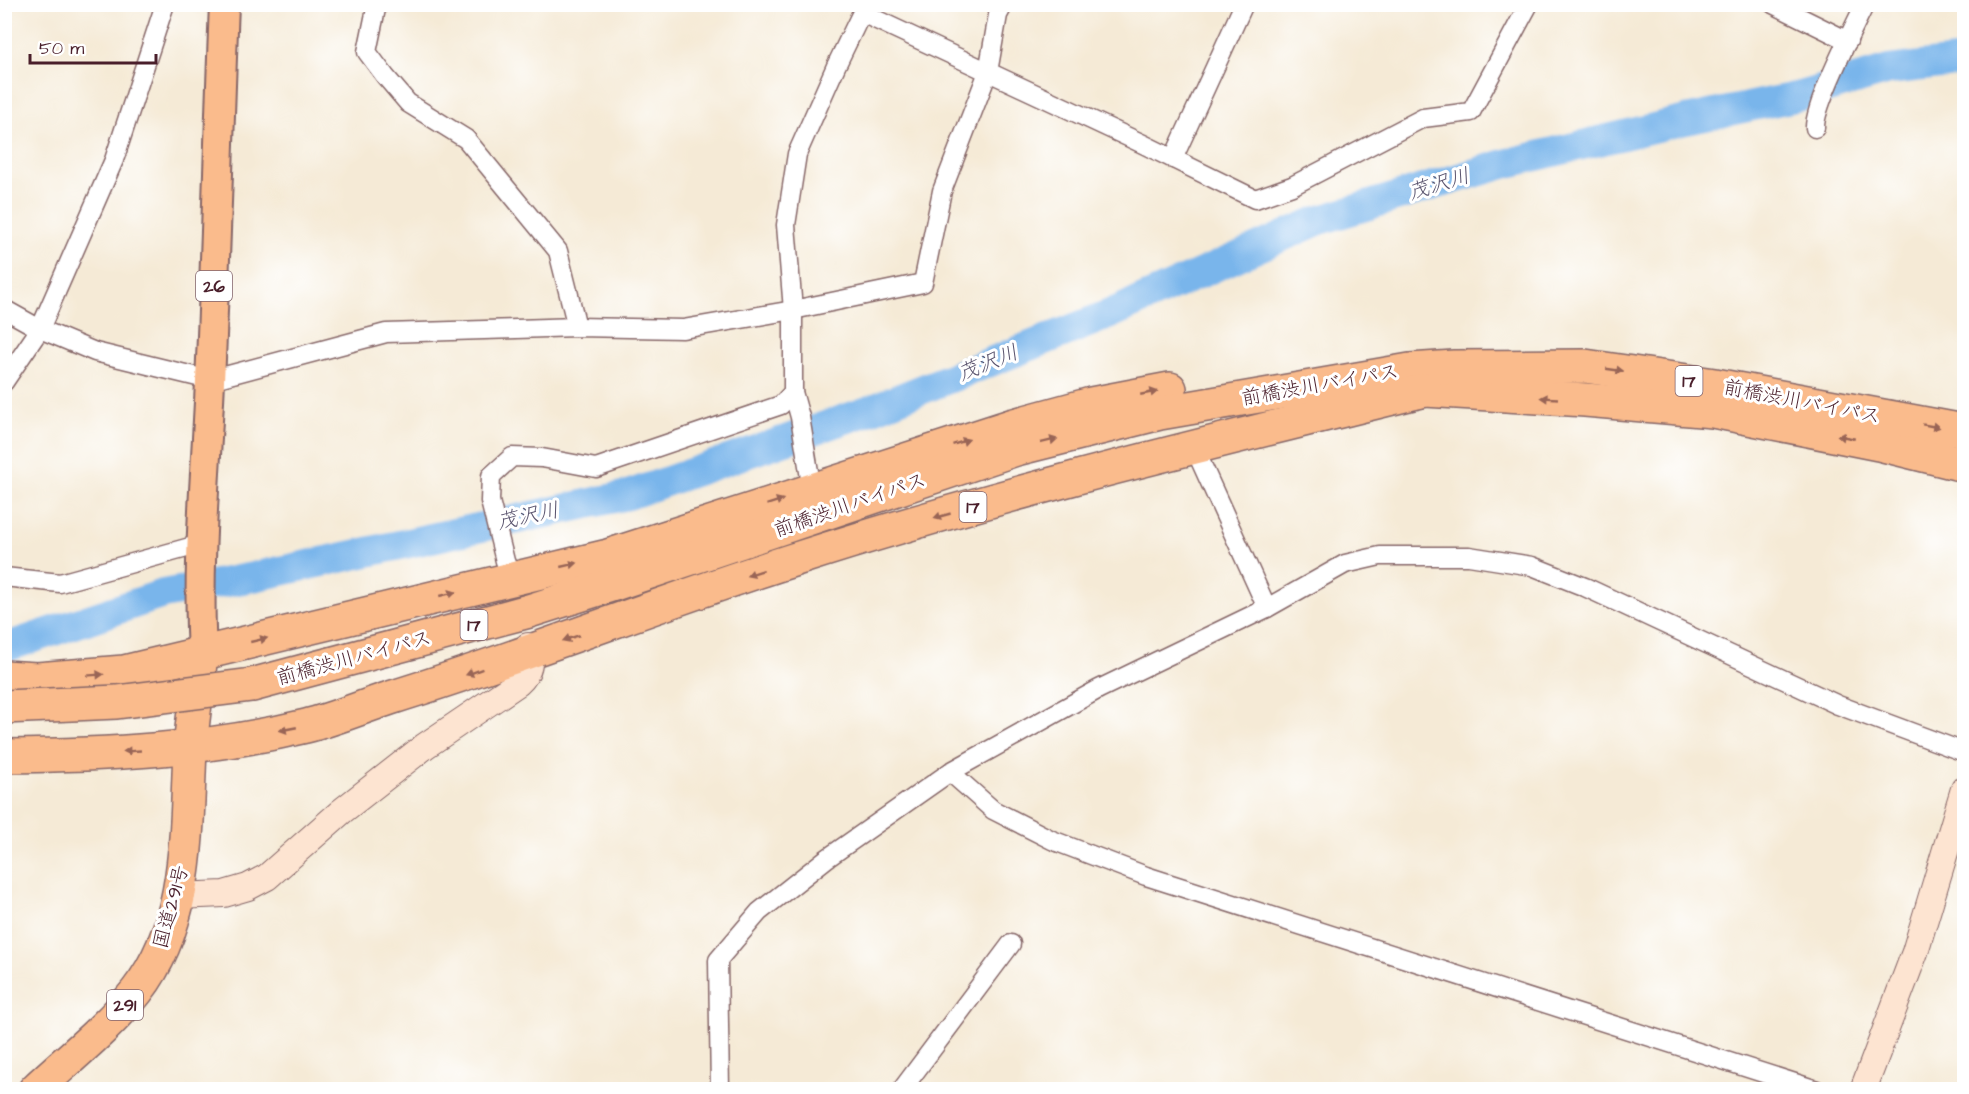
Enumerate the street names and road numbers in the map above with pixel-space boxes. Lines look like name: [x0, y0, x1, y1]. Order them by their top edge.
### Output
road number: 26: [196, 271, 232, 301]
street label: 前橋渋川バイパス: [1239, 357, 1401, 413]
road number: 17: [1676, 366, 1702, 396]
street label: 前橋渋川バイパス: [1721, 373, 1883, 431]
street label: 前橋渋川バイパス: [770, 466, 930, 544]
road number: 17: [960, 492, 986, 522]
road number: 17: [460, 610, 488, 640]
street label: 前橋渋川バイパス: [273, 624, 435, 692]
street label: 国道291号: [146, 862, 196, 952]
road number: 291: [107, 990, 143, 1020]

